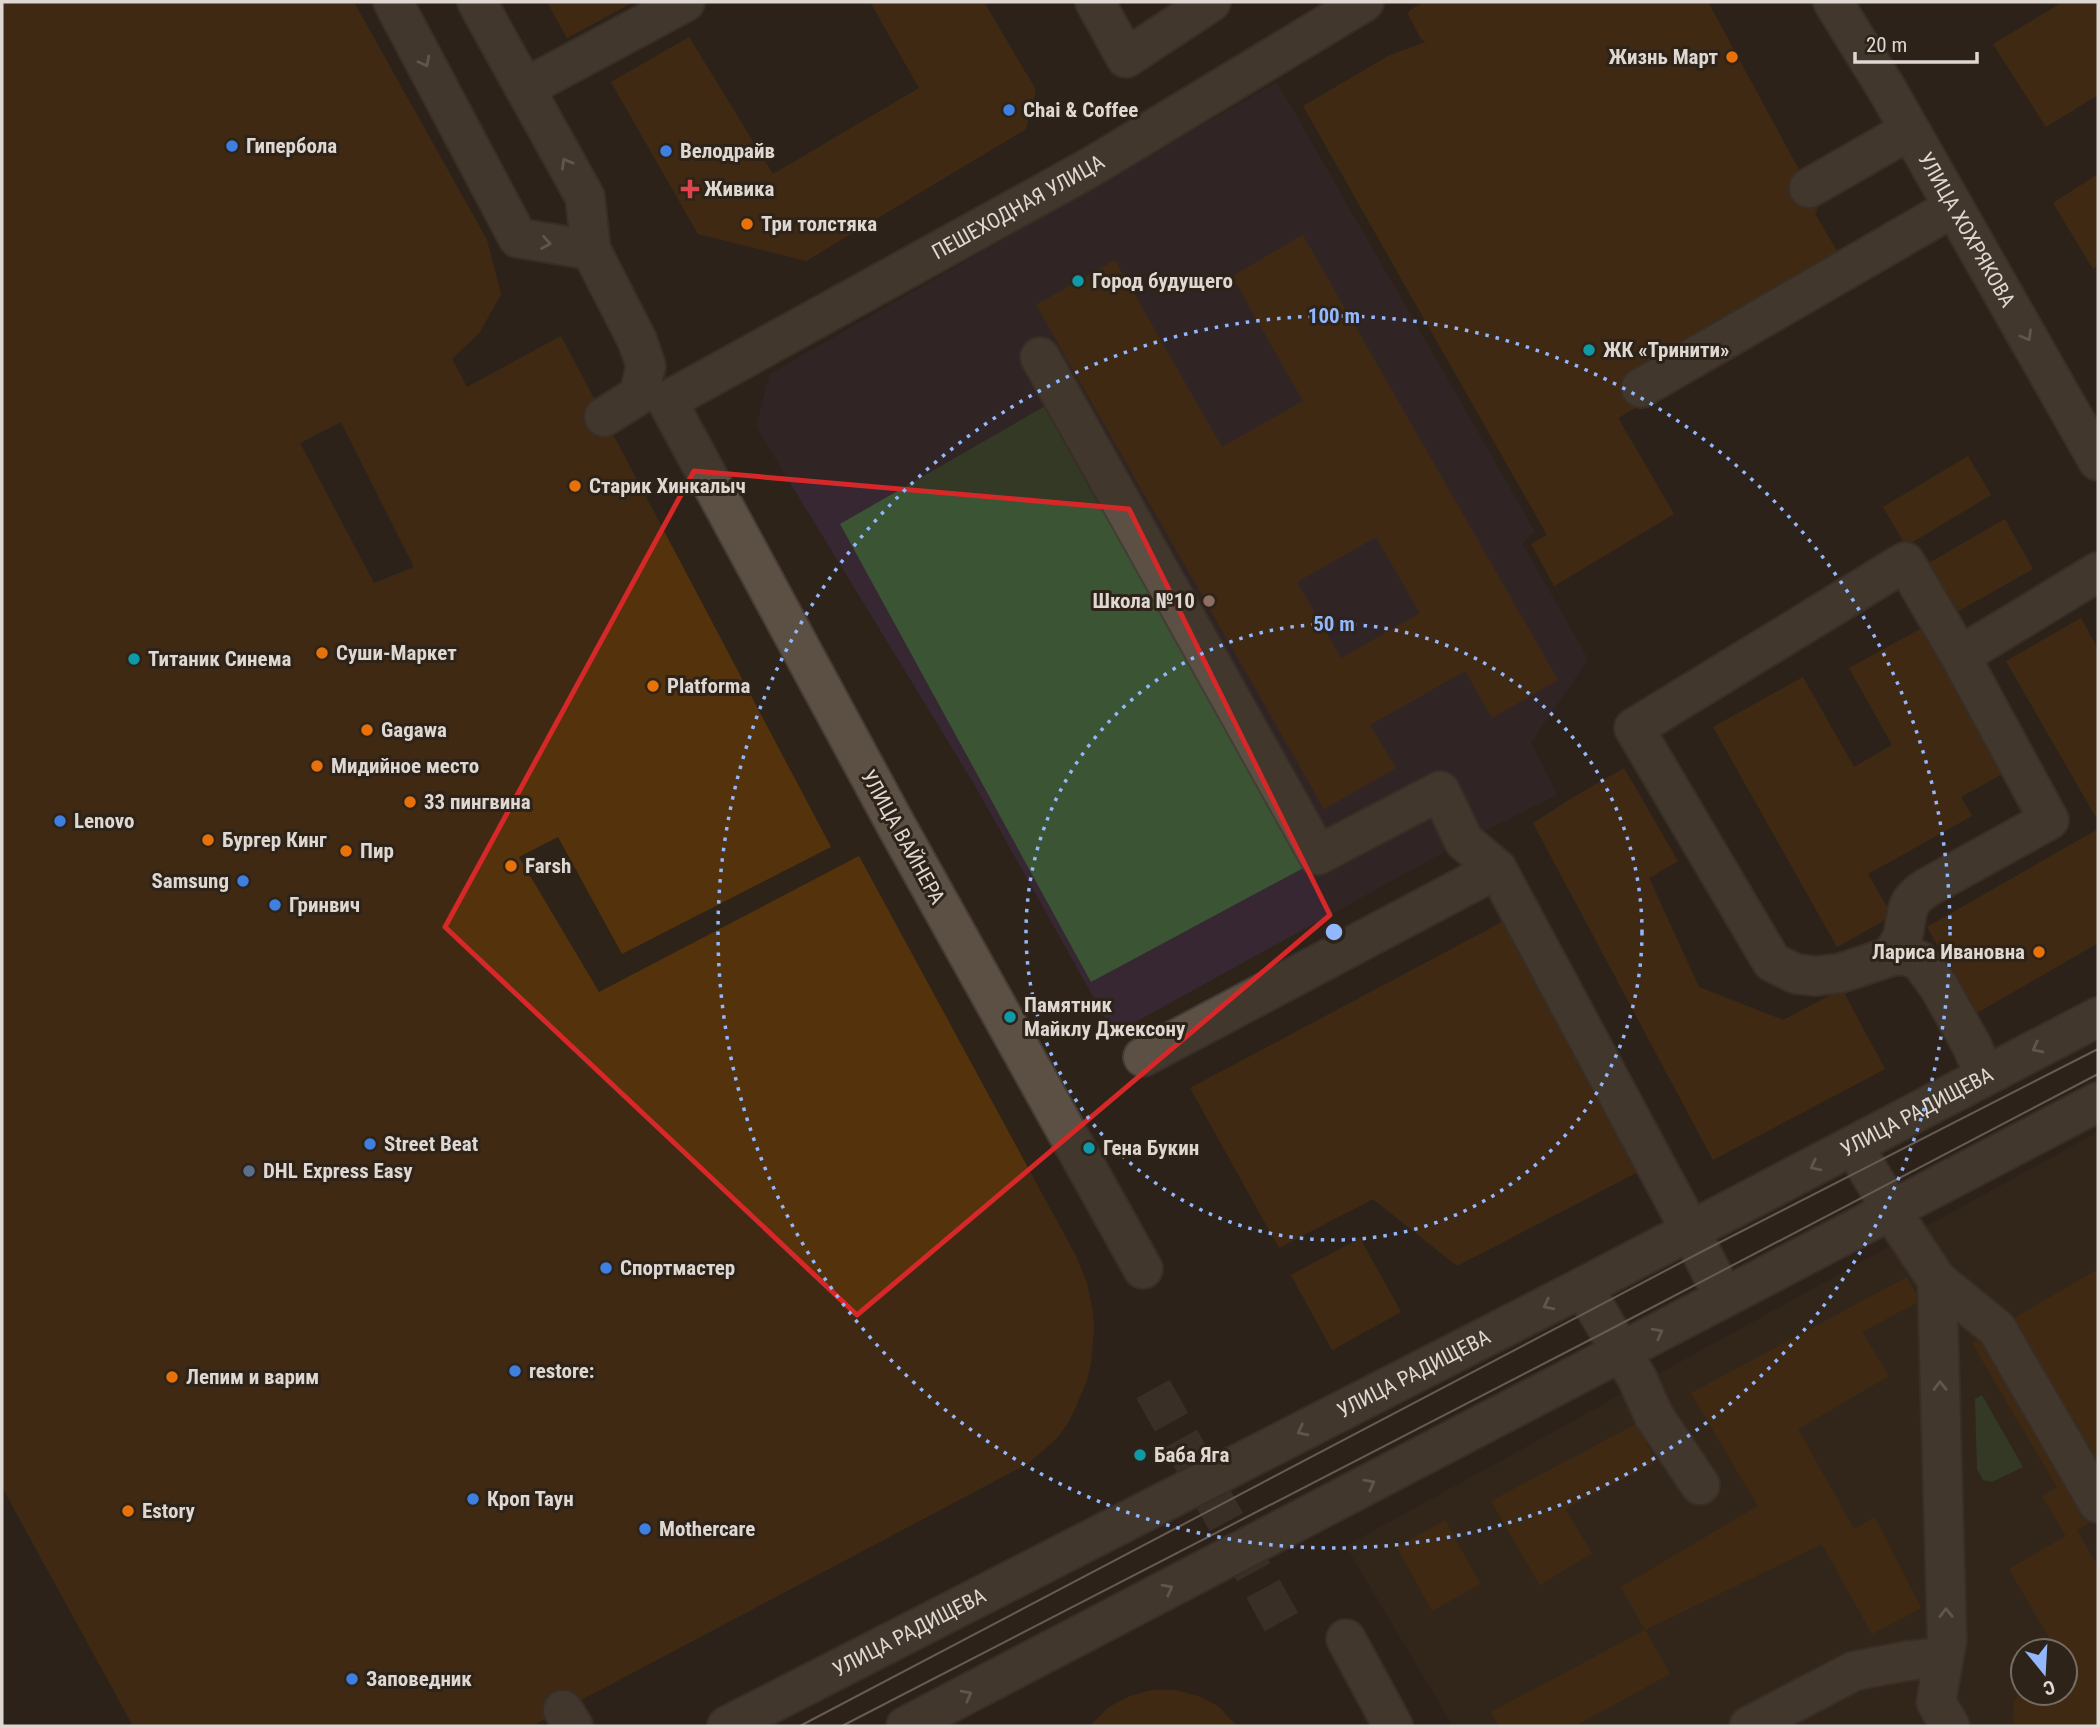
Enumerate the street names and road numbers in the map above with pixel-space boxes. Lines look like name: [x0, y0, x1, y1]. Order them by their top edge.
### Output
street label: УЛИЦА ХОХРЯКОВА: [1913, 148, 2020, 311]
street label: ПЕШЕХОДНАЯ УЛИЦА: [928, 150, 1109, 264]
street label: УЛИЦА ВАЙНЕРА: [856, 766, 950, 908]
street label: УЛИЦА РАДИЩЕВА: [1837, 1062, 1997, 1162]
street label: УЛИЦА РАДИЩЕВА: [1333, 1325, 1494, 1423]
street label: УЛИЦА РАДИЩЕВА: [829, 1583, 990, 1682]

